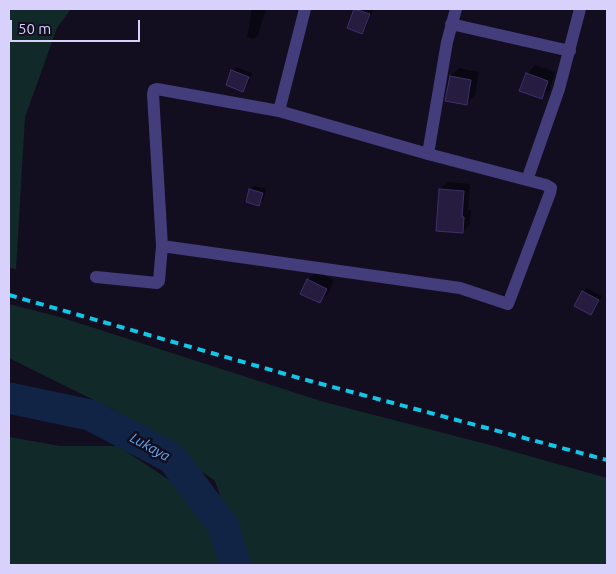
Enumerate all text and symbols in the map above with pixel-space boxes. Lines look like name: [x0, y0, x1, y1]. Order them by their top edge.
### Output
scale bar: [12, 10, 142, 42]
text: 50 m: [18, 20, 51, 37]
water label: Lukaya: [127, 429, 173, 465]

